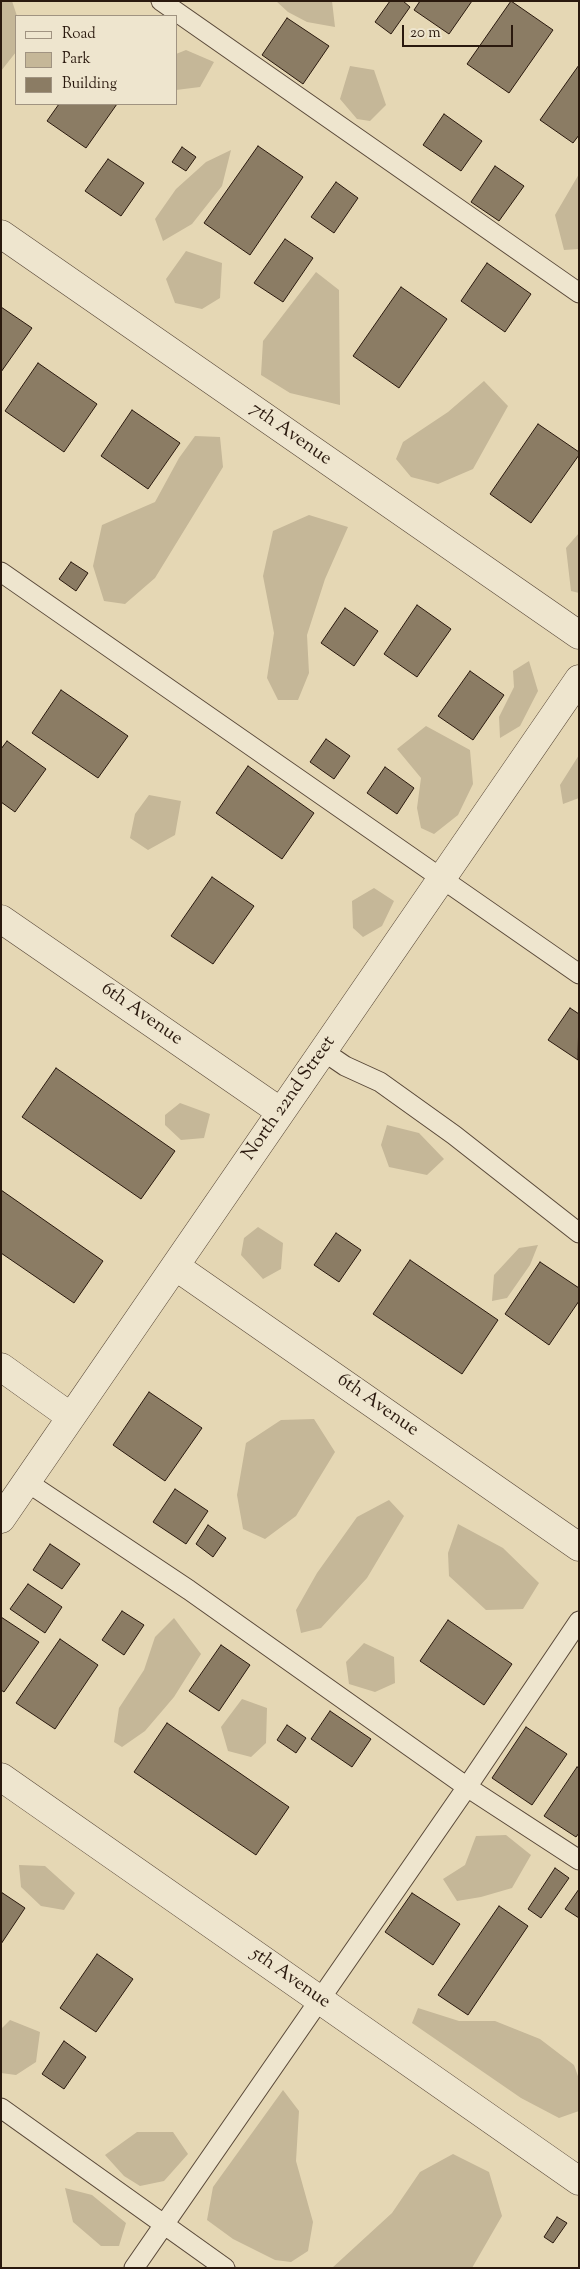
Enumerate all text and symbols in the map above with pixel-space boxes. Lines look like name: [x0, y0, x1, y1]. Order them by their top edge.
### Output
legend: [15, 15, 178, 105]
scale bar: [405, 15, 516, 47]
text: 20 m: [410, 23, 441, 44]
text: Road: [62, 24, 96, 45]
text: Park: [62, 49, 91, 70]
text: Building: [62, 74, 117, 95]
street label: 7th Avenue: [245, 399, 335, 471]
street label: 6th Avenue: [96, 979, 186, 1051]
street label: North 22nd Street: [239, 1032, 341, 1166]
street label: 6th Avenue: [332, 1370, 422, 1442]
street label: 5th Avenue: [246, 1943, 334, 2015]

